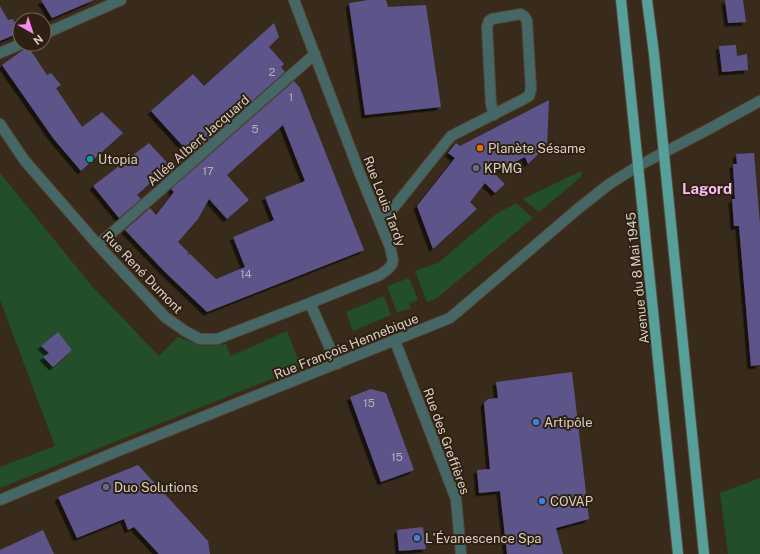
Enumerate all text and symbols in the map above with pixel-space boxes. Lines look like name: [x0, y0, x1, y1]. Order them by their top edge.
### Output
north arrow: [12, 12, 52, 52]
text: N: [31, 32, 45, 47]
house number: 2: [269, 66, 276, 78]
house number: 1: [289, 91, 293, 103]
street label: Allée Albert Jacquard: [144, 92, 252, 189]
house number: 5: [251, 123, 259, 135]
place label: Planète Sésame: [488, 141, 586, 156]
marker: Planète Sésame: [475, 143, 485, 153]
place label: Utopia: [98, 152, 138, 167]
marker: Utopia: [85, 154, 95, 164]
street label: Rue Louis Tardy: [360, 154, 409, 249]
place label: KPMG: [484, 161, 522, 176]
marker: KPMG: [471, 163, 481, 173]
house number: 17: [202, 165, 214, 177]
district label: Lagord: [682, 180, 732, 197]
street label: Avenue du 8 Mai 1945: [623, 211, 652, 345]
street label: Rue René Dumont: [100, 228, 186, 316]
house number: 14: [240, 268, 252, 280]
street label: Rue François Hennebique: [272, 311, 421, 382]
street label: Rue des Greffières: [420, 386, 473, 496]
house number: 15: [363, 397, 375, 409]
place label: Artipôle: [544, 415, 593, 430]
marker: Artipôle: [531, 417, 541, 427]
house number: 15: [391, 451, 403, 463]
place label: Duo Solutions: [114, 480, 198, 495]
marker: Duo Solutions: [101, 482, 111, 492]
place label: COVAP: [550, 494, 593, 509]
marker: COVAP: [537, 496, 547, 506]
place label: L'Évanescence Spa: [425, 530, 542, 546]
marker: L'Évanescence Spa: [412, 533, 422, 543]

